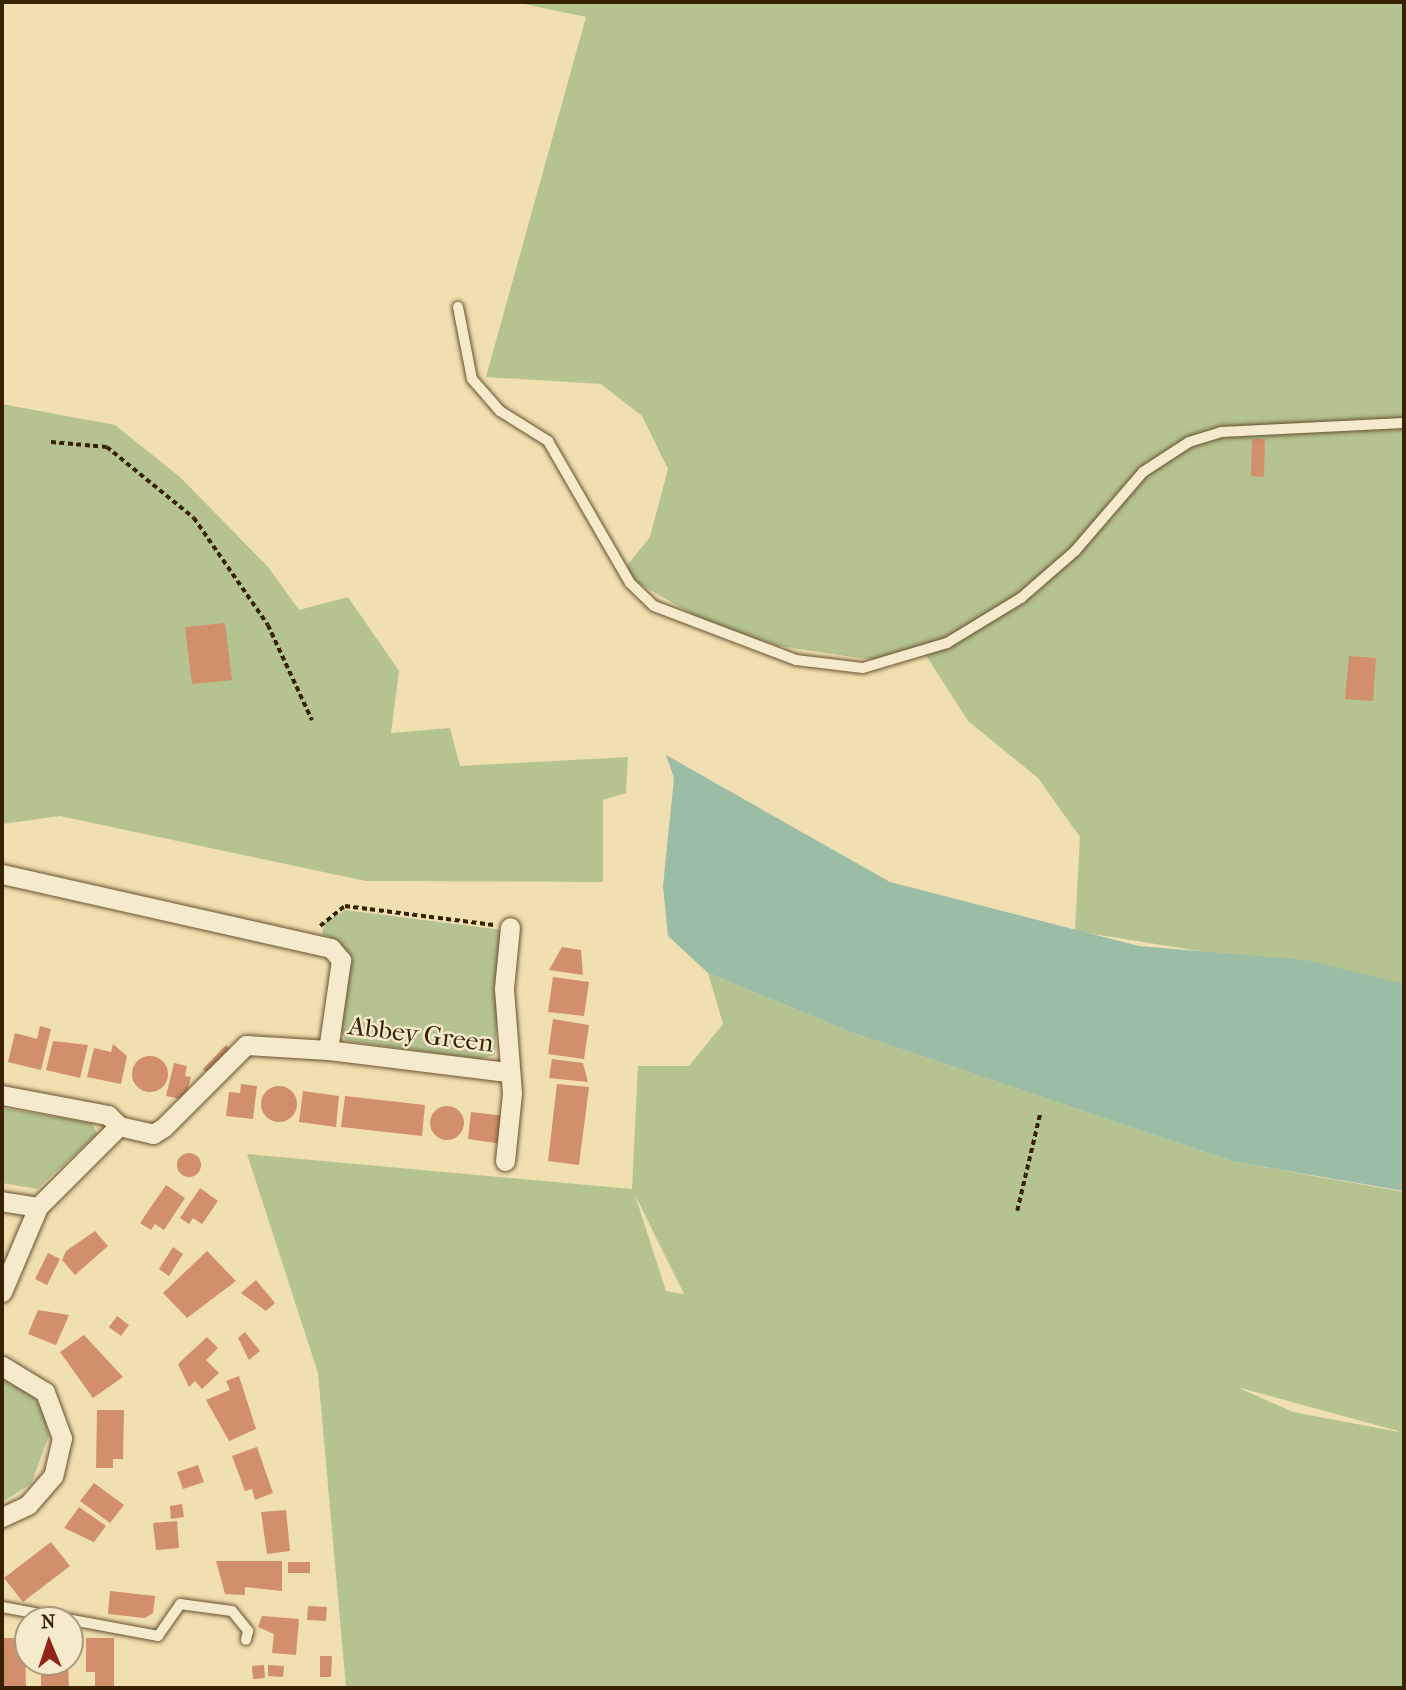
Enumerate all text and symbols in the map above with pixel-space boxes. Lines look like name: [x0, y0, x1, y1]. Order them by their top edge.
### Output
street label: Abbey Green: [347, 1011, 495, 1059]
north arrow: [14, 1606, 84, 1676]
text: N: [41, 1611, 56, 1633]

